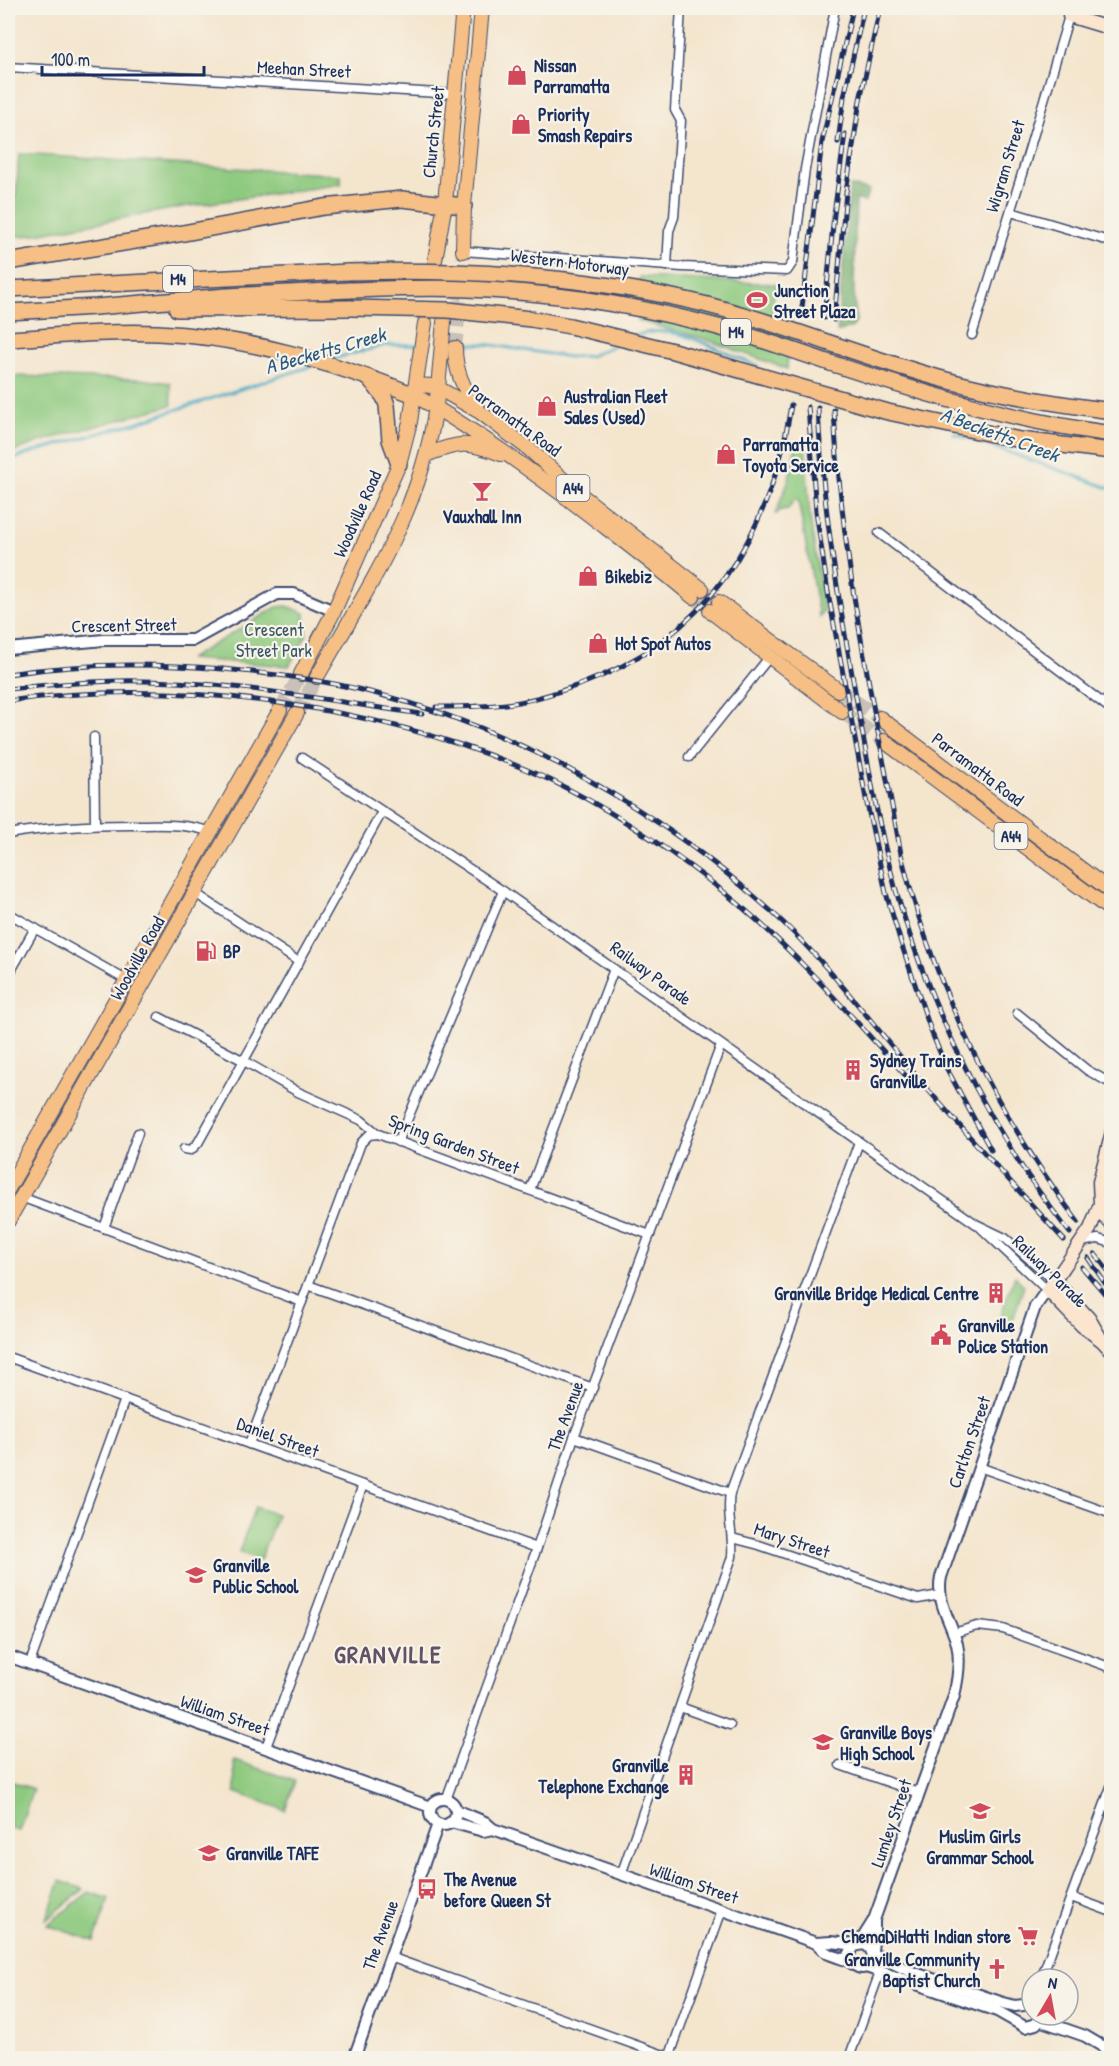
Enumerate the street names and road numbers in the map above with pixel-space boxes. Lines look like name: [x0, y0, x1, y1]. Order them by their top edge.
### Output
street label: Meehan Street: [256, 54, 352, 84]
street label: Church Street: [416, 84, 450, 179]
street label: Wigram Street: [979, 116, 1031, 215]
street label: Western Motorway: [509, 242, 631, 282]
road number: M4: [163, 266, 193, 292]
road number: M4: [721, 319, 751, 345]
street label: Parramatta Road: [464, 378, 566, 462]
street label: Woodville Road: [327, 467, 387, 561]
road number: A44: [556, 475, 590, 501]
street label: Crescent Street: [71, 612, 178, 638]
street label: Parramatta Road: [927, 726, 1029, 812]
road number: A44: [994, 823, 1028, 849]
street label: Woodville Road: [104, 912, 170, 1004]
street label: Railway Parade: [605, 935, 697, 1011]
street label: Spring Garden Street: [385, 1108, 524, 1181]
street label: Railway Parade: [1007, 1229, 1093, 1313]
street label: The Avenue: [541, 1377, 589, 1455]
street label: Carlton Street: [942, 1392, 997, 1492]
street label: Daniel Street: [233, 1411, 323, 1464]
street label: Mary Street: [751, 1516, 834, 1564]
street label: William Street: [177, 1688, 273, 1742]
street label: Lumley Street: [864, 1775, 918, 1870]
street label: William Street: [646, 1856, 742, 1910]
street label: The Avenue: [356, 1896, 404, 1974]

